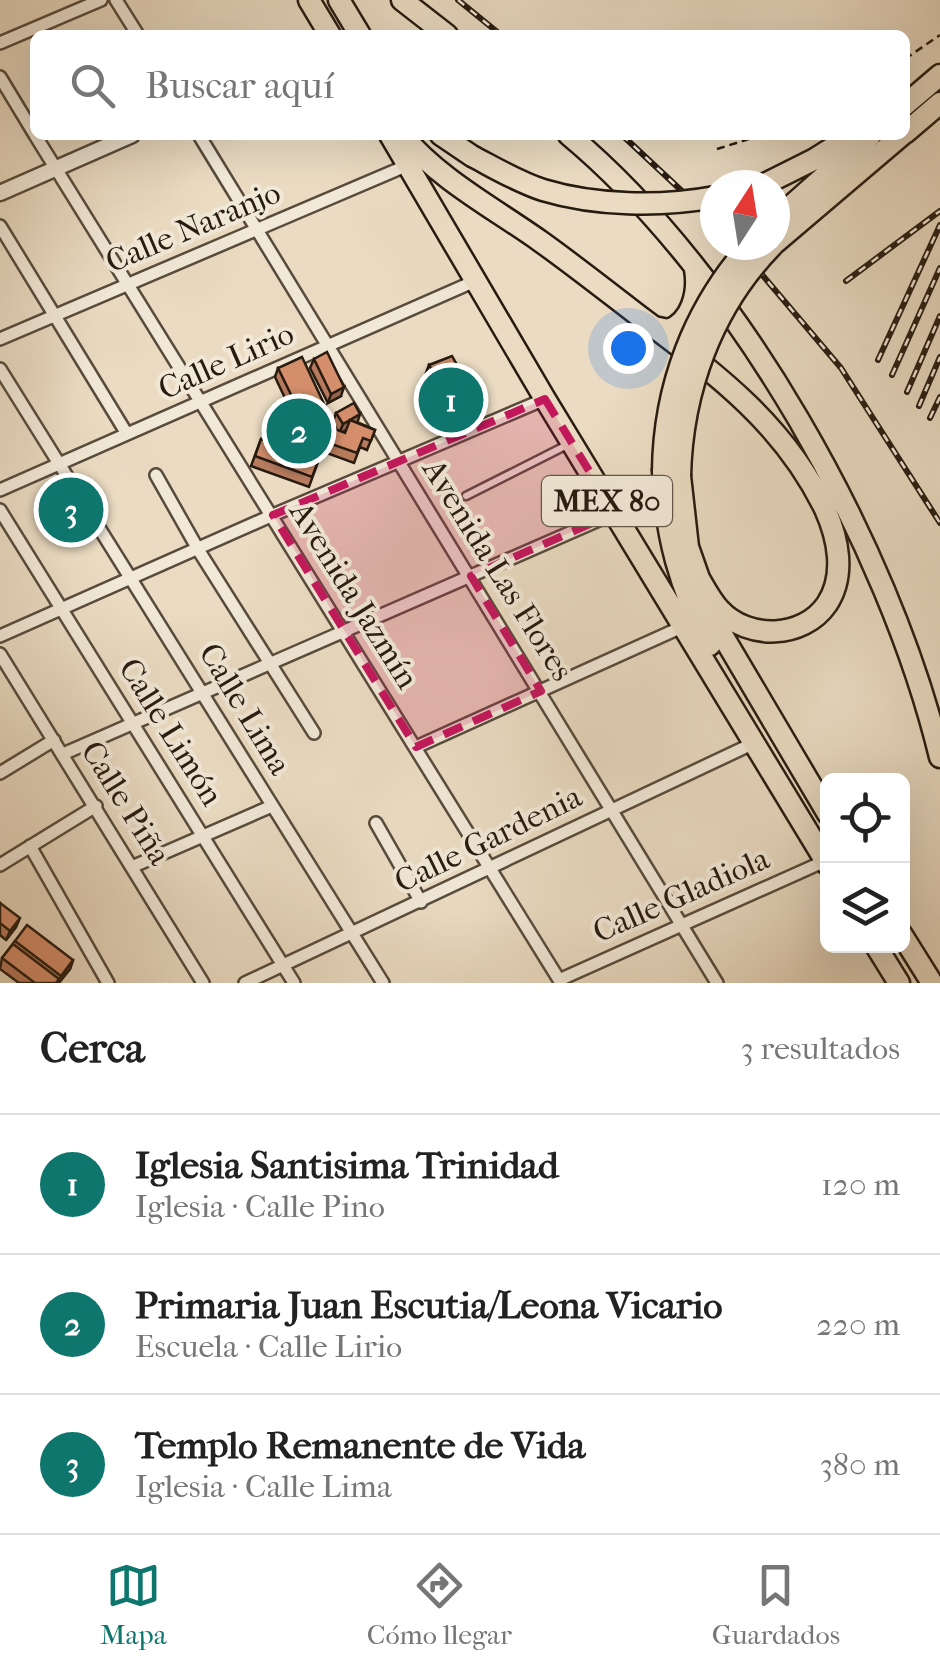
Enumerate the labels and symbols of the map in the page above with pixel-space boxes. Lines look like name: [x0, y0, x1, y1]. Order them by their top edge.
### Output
north arrow: [700, 170, 790, 260]
street label: Calle Naranjo: [100, 174, 286, 280]
street label: Calle Lirio: [153, 315, 299, 407]
your location: [603, 323, 654, 374]
pin: 1: [418, 362, 484, 438]
pin: 2: [266, 394, 332, 468]
street label: Avenida Las Flores: [414, 451, 581, 688]
pin: 3: [38, 472, 104, 548]
road number: MEX 80: [542, 476, 672, 526]
street label: Avenida Jazmín: [281, 493, 426, 696]
street label: Calle Lima: [191, 637, 299, 782]
street label: Calle Limón: [111, 652, 231, 813]
street label: Calle Piña: [74, 734, 179, 873]
street label: Calle Gardenia: [389, 777, 589, 900]
street label: Calle Gladiola: [587, 839, 776, 950]

